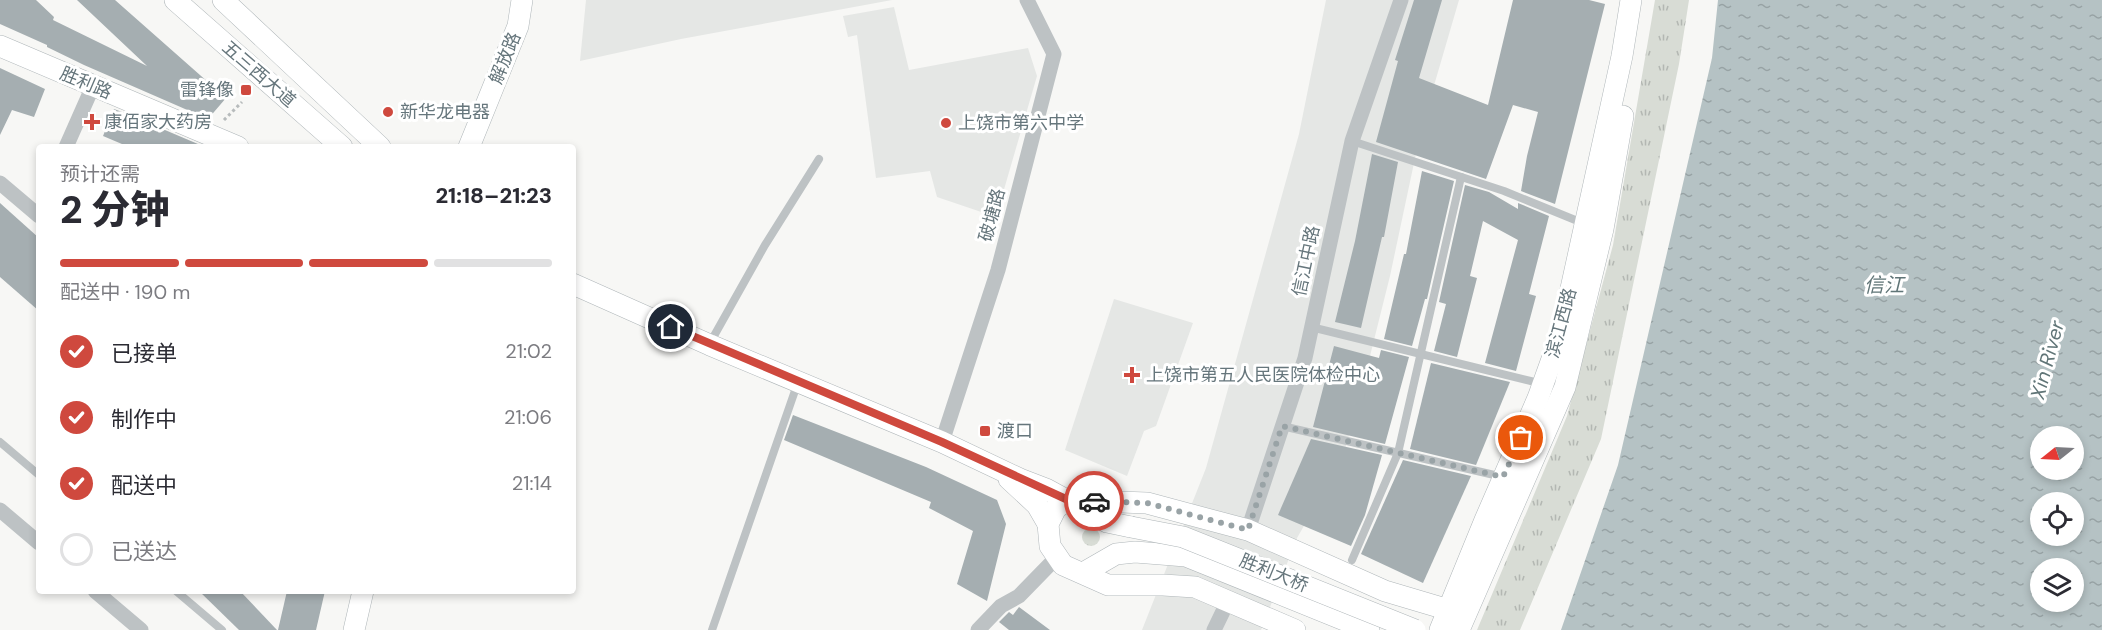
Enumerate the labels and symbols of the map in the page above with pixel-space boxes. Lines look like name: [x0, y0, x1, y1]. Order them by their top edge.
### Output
street label: 解放路: [484, 28, 526, 88]
street label: 五三西大道: [217, 35, 301, 113]
street label: 胜利路: [56, 61, 116, 105]
place label: 雷锋像: [180, 78, 234, 102]
marker: 雷锋像: [239, 83, 253, 97]
place label: 新华龙电器: [400, 100, 490, 124]
marker: 新华龙电器: [381, 105, 395, 119]
place label: 康佰家大药房: [104, 110, 212, 134]
place label: 上饶市第六中学: [958, 111, 1084, 135]
marker: 康佰家大药房: [85, 115, 99, 129]
marker: 上饶市第六中学: [939, 116, 953, 130]
street label: 破塘路: [973, 186, 1011, 244]
street label: 信江中路: [1287, 223, 1325, 299]
water label: 信江: [1864, 272, 1906, 298]
street label: 滨江西路: [1540, 285, 1582, 361]
pin: [645, 301, 696, 352]
water label: Xin River: [2024, 317, 2070, 403]
place label: 上饶市第五人民医院体检中心: [1146, 363, 1380, 387]
marker: 上饶市第五人民医院体检中心: [1123, 366, 1141, 384]
pin: [1495, 412, 1546, 463]
place label: 渡口: [997, 419, 1033, 443]
marker: 渡口: [978, 424, 992, 438]
north arrow: [2030, 426, 2084, 480]
courier: [1064, 471, 1124, 531]
street label: 胜利大桥: [1236, 548, 1312, 598]

